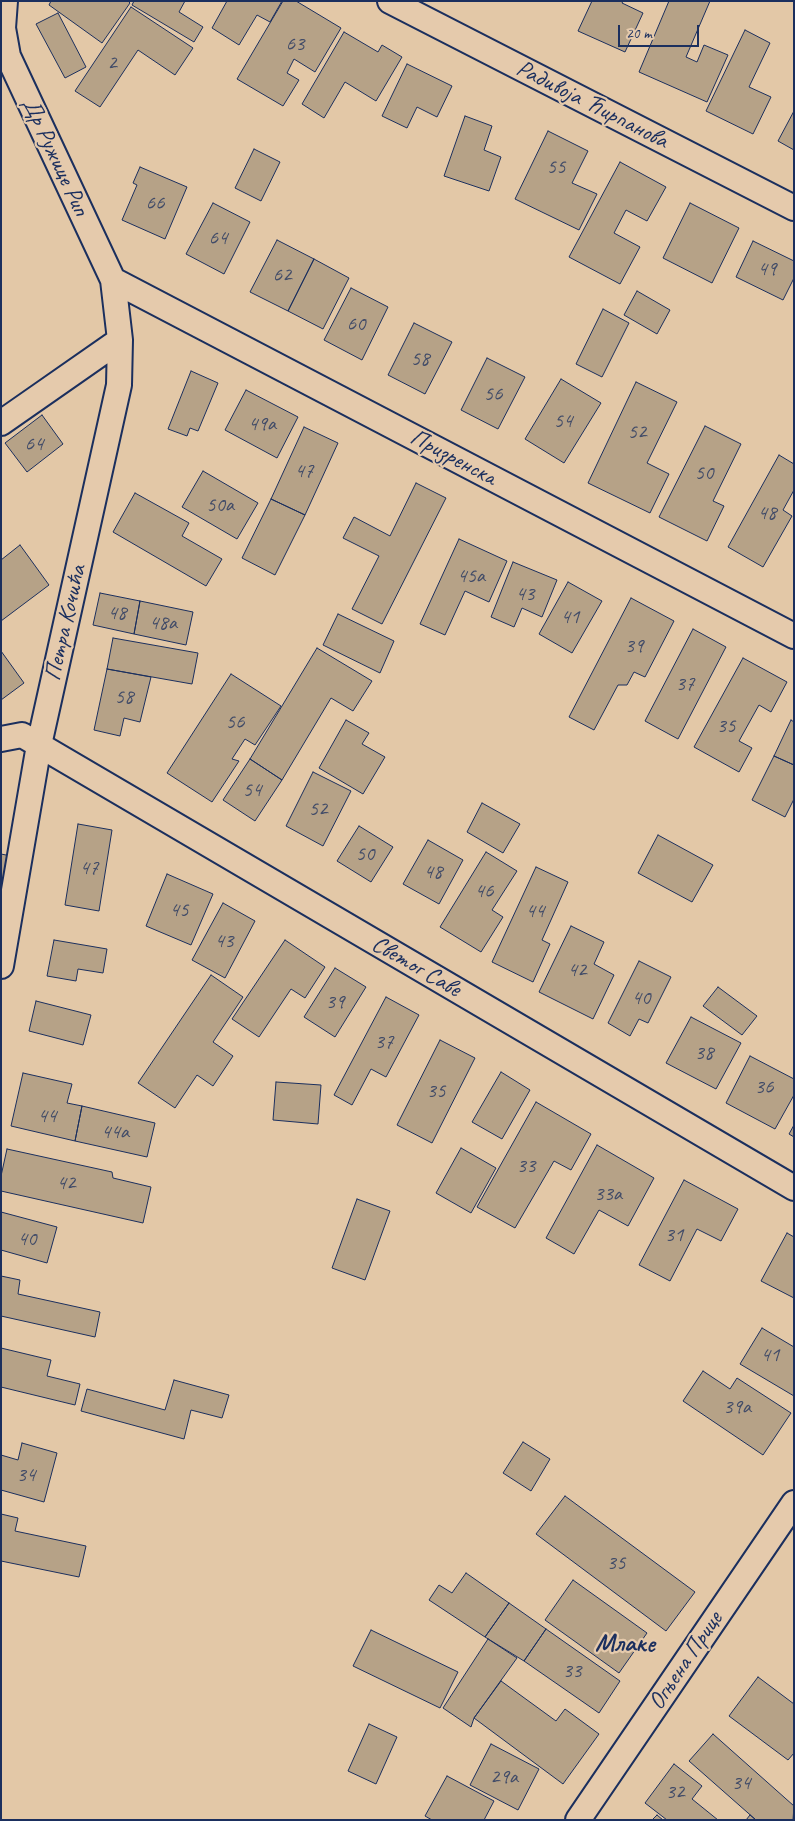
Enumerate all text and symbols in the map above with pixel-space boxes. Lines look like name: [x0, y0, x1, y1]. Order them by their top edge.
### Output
scale bar: [620, 15, 701, 47]
text: 20 m: [626, 24, 652, 43]
house number: 63: [286, 31, 304, 57]
house number: 2: [107, 50, 117, 76]
street label: Радивоја Ћирпанова: [511, 54, 673, 156]
street label: Др Ружице Рип: [15, 94, 95, 220]
house number: 55: [547, 154, 565, 180]
house number: 66: [146, 190, 164, 216]
house number: 64: [209, 225, 227, 251]
house number: 49: [758, 256, 776, 282]
house number: 62: [273, 262, 291, 288]
house number: 60: [347, 311, 365, 337]
house number: 58: [411, 346, 429, 372]
house number: 56: [484, 381, 502, 407]
house number: 54: [554, 408, 572, 434]
house number: 49a: [248, 411, 276, 437]
house number: 52: [628, 419, 646, 445]
street label: Призренска: [405, 423, 501, 493]
house number: 64: [25, 431, 43, 457]
house number: 47: [295, 458, 313, 484]
house number: 50: [695, 460, 713, 486]
house number: 50a: [206, 492, 234, 518]
house number: 48: [758, 500, 776, 526]
street label: Петра Кочића: [39, 562, 93, 684]
house number: 45a: [457, 563, 485, 589]
house number: 43: [516, 581, 534, 607]
house number: 48: [108, 600, 126, 626]
house number: 41: [561, 604, 579, 630]
house number: 48a: [149, 610, 177, 636]
house number: 39: [625, 633, 643, 659]
house number: 37: [676, 671, 694, 697]
house number: 58: [115, 684, 133, 710]
house number: 56: [226, 709, 244, 735]
house number: 35: [717, 713, 735, 739]
house number: 54: [243, 777, 261, 803]
house number: 52: [309, 796, 327, 822]
house number: 50: [356, 841, 374, 867]
house number: 47: [80, 855, 98, 881]
house number: 48: [424, 859, 442, 885]
house number: 46: [475, 878, 493, 904]
house number: 45: [170, 897, 188, 923]
house number: 44: [526, 898, 544, 924]
house number: 43: [215, 928, 233, 954]
street label: Светог Саве: [366, 930, 466, 1004]
house number: 42: [568, 957, 586, 983]
house number: 40: [632, 985, 650, 1011]
house number: 39: [326, 989, 344, 1015]
house number: 37: [375, 1029, 393, 1055]
house number: 38: [695, 1040, 713, 1066]
house number: 36: [755, 1074, 773, 1100]
house number: 35: [427, 1078, 445, 1104]
house number: 44: [38, 1103, 56, 1129]
house number: 44a: [101, 1119, 129, 1145]
house number: 33: [517, 1153, 535, 1179]
house number: 42: [57, 1170, 75, 1196]
house number: 33a: [594, 1181, 622, 1207]
house number: 31: [665, 1222, 683, 1248]
house number: 40: [18, 1226, 36, 1252]
house number: 41: [761, 1342, 779, 1368]
house number: 39a: [723, 1394, 751, 1420]
house number: 34: [17, 1462, 35, 1488]
house number: 35: [607, 1550, 625, 1576]
street label: Огњена Прице: [643, 1606, 729, 1716]
district label: Млаке: [595, 1628, 655, 1660]
house number: 33: [563, 1658, 581, 1684]
house number: 29a: [490, 1764, 518, 1790]
house number: 34: [732, 1770, 750, 1796]
house number: 32: [666, 1779, 684, 1805]

